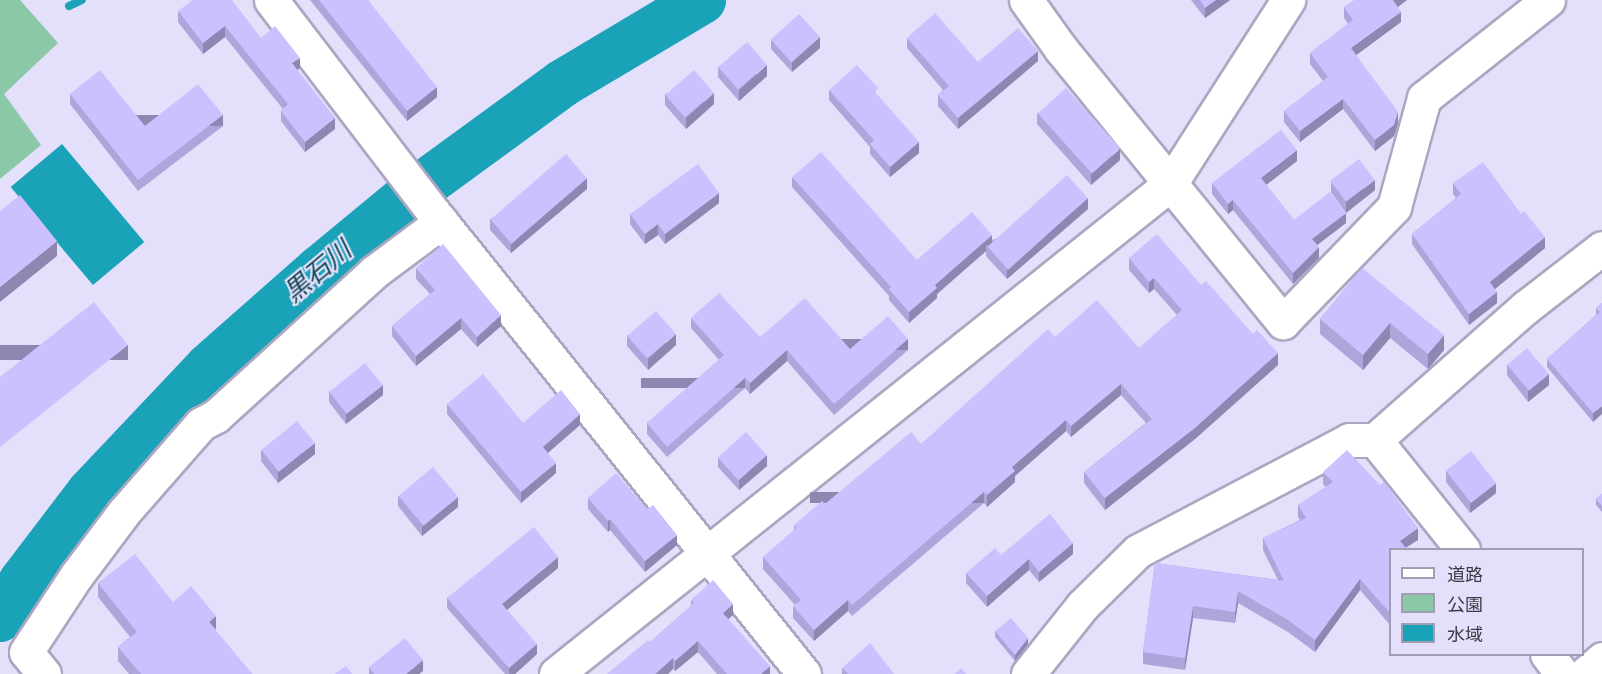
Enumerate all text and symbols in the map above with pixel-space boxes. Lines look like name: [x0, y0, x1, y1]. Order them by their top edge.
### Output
water label: 黒石川: [278, 235, 358, 309]
legend: [1389, 548, 1584, 656]
text: 道路: [1447, 564, 1483, 586]
text: 公園: [1447, 594, 1483, 616]
text: 水域: [1447, 624, 1483, 646]

